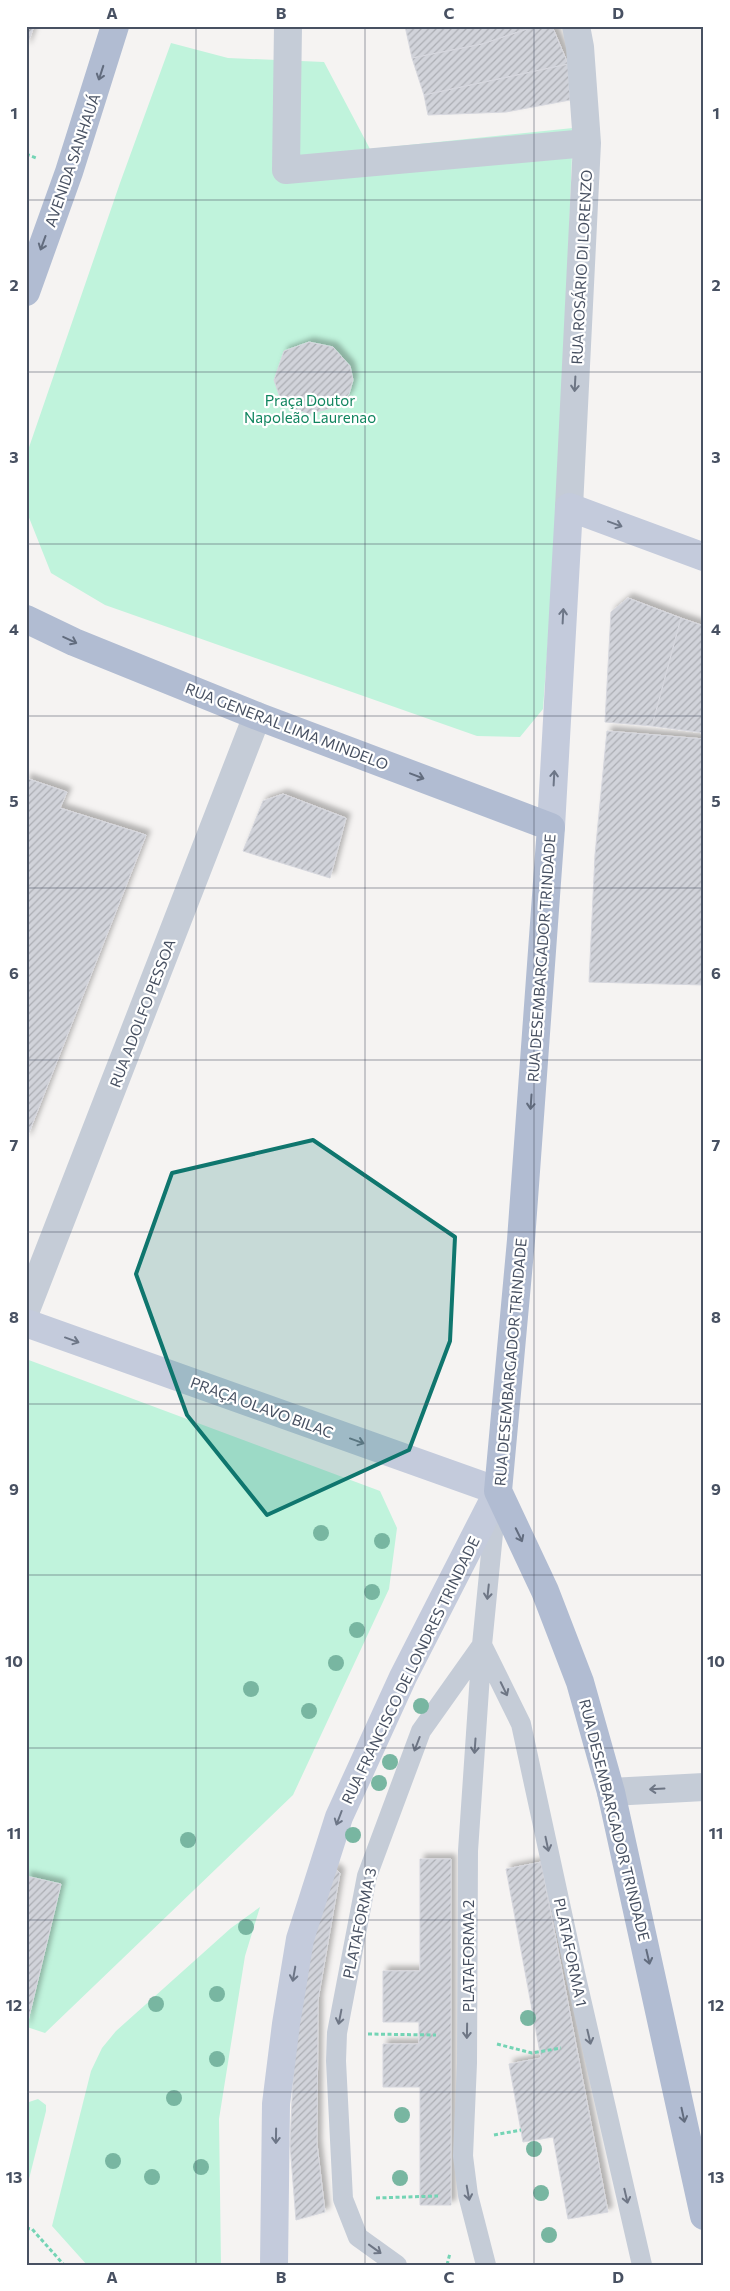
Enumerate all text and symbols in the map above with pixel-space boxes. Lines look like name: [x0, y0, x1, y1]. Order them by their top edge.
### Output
text: A: [106, 3, 118, 22]
text: B: [276, 3, 287, 22]
text: C: [444, 3, 455, 22]
text: D: [612, 3, 624, 22]
one-way arrow: [95, 64, 105, 80]
street label: AVENIDA SANHAUÁ: [40, 90, 103, 229]
text: 1: [10, 103, 18, 122]
text: 1: [712, 103, 720, 122]
street label: RUA ROSÁRIO DI LORENZO: [566, 169, 595, 365]
one-way arrow: [38, 235, 47, 251]
text: 2: [9, 275, 19, 294]
text: 2: [711, 275, 721, 294]
one-way arrow: [571, 375, 580, 391]
park label: Praça Doutor Napoleão Laurenao: [244, 391, 376, 426]
text: 3: [9, 447, 19, 466]
text: 3: [711, 447, 721, 466]
one-way arrow: [607, 520, 622, 529]
one-way arrow: [558, 608, 567, 624]
text: 4: [9, 619, 19, 638]
text: 4: [711, 619, 721, 638]
one-way arrow: [62, 635, 77, 645]
street label: RUA GENERAL LIMA MINDELO: [183, 679, 391, 773]
one-way arrow: [549, 770, 558, 786]
one-way arrow: [409, 772, 424, 781]
text: 5: [9, 791, 19, 810]
text: 5: [711, 791, 721, 810]
street label: RUA DESEMBARGADOR TRINDADE: [523, 833, 559, 1083]
street label: RUA ADOLFO PESSOA: [105, 936, 179, 1090]
text: 6: [9, 963, 19, 982]
text: 6: [711, 963, 721, 982]
one-way arrow: [527, 1094, 536, 1110]
text: 7: [10, 1135, 19, 1154]
text: 7: [712, 1135, 721, 1154]
street label: RUA DESEMBARGADOR TRINDADE: [490, 1237, 530, 1487]
text: 8: [9, 1307, 19, 1326]
text: 8: [711, 1307, 721, 1326]
one-way arrow: [64, 1336, 79, 1345]
street label: PRAÇA OLAVO BILAC: [188, 1373, 336, 1441]
one-way arrow: [349, 1437, 364, 1446]
text: 9: [9, 1479, 19, 1498]
text: 9: [711, 1479, 721, 1498]
one-way arrow: [514, 1527, 524, 1542]
street label: RUA FRANCISCO DE LONDRES TRINDADE: [337, 1533, 483, 1806]
one-way arrow: [483, 1584, 492, 1600]
text: 10: [5, 1651, 23, 1670]
text: 10: [707, 1651, 725, 1670]
one-way arrow: [500, 1681, 509, 1696]
street label: RUA DESEMBARGADOR TRINDADE: [576, 1697, 654, 1943]
one-way arrow: [412, 1736, 421, 1751]
one-way arrow: [471, 1738, 480, 1754]
one-way arrow: [650, 1785, 666, 1794]
one-way arrow: [334, 1810, 343, 1826]
text: 11: [7, 1823, 21, 1842]
text: 11: [709, 1823, 723, 1842]
one-way arrow: [543, 1836, 553, 1852]
street label: PLATAFORMA 3: [338, 1866, 380, 1980]
street label: PLATAFORMA 1: [551, 1896, 591, 2008]
street label: PLATAFORMA 2: [459, 1900, 477, 2012]
one-way arrow: [644, 1948, 653, 1964]
one-way arrow: [289, 1966, 299, 1982]
text: 12: [6, 1995, 22, 2014]
text: 12: [708, 1995, 724, 2014]
one-way arrow: [335, 2009, 344, 2025]
one-way arrow: [462, 2022, 472, 2039]
one-way arrow: [585, 2029, 594, 2045]
one-way arrow: [679, 2107, 688, 2123]
one-way arrow: [271, 2127, 281, 2143]
text: 13: [6, 2167, 22, 2186]
text: 13: [708, 2167, 724, 2186]
one-way arrow: [464, 2184, 474, 2200]
one-way arrow: [622, 2187, 631, 2203]
one-way arrow: [368, 2244, 382, 2254]
text: A: [106, 2267, 118, 2286]
text: B: [276, 2267, 287, 2286]
text: C: [444, 2267, 455, 2286]
text: D: [612, 2267, 624, 2286]

